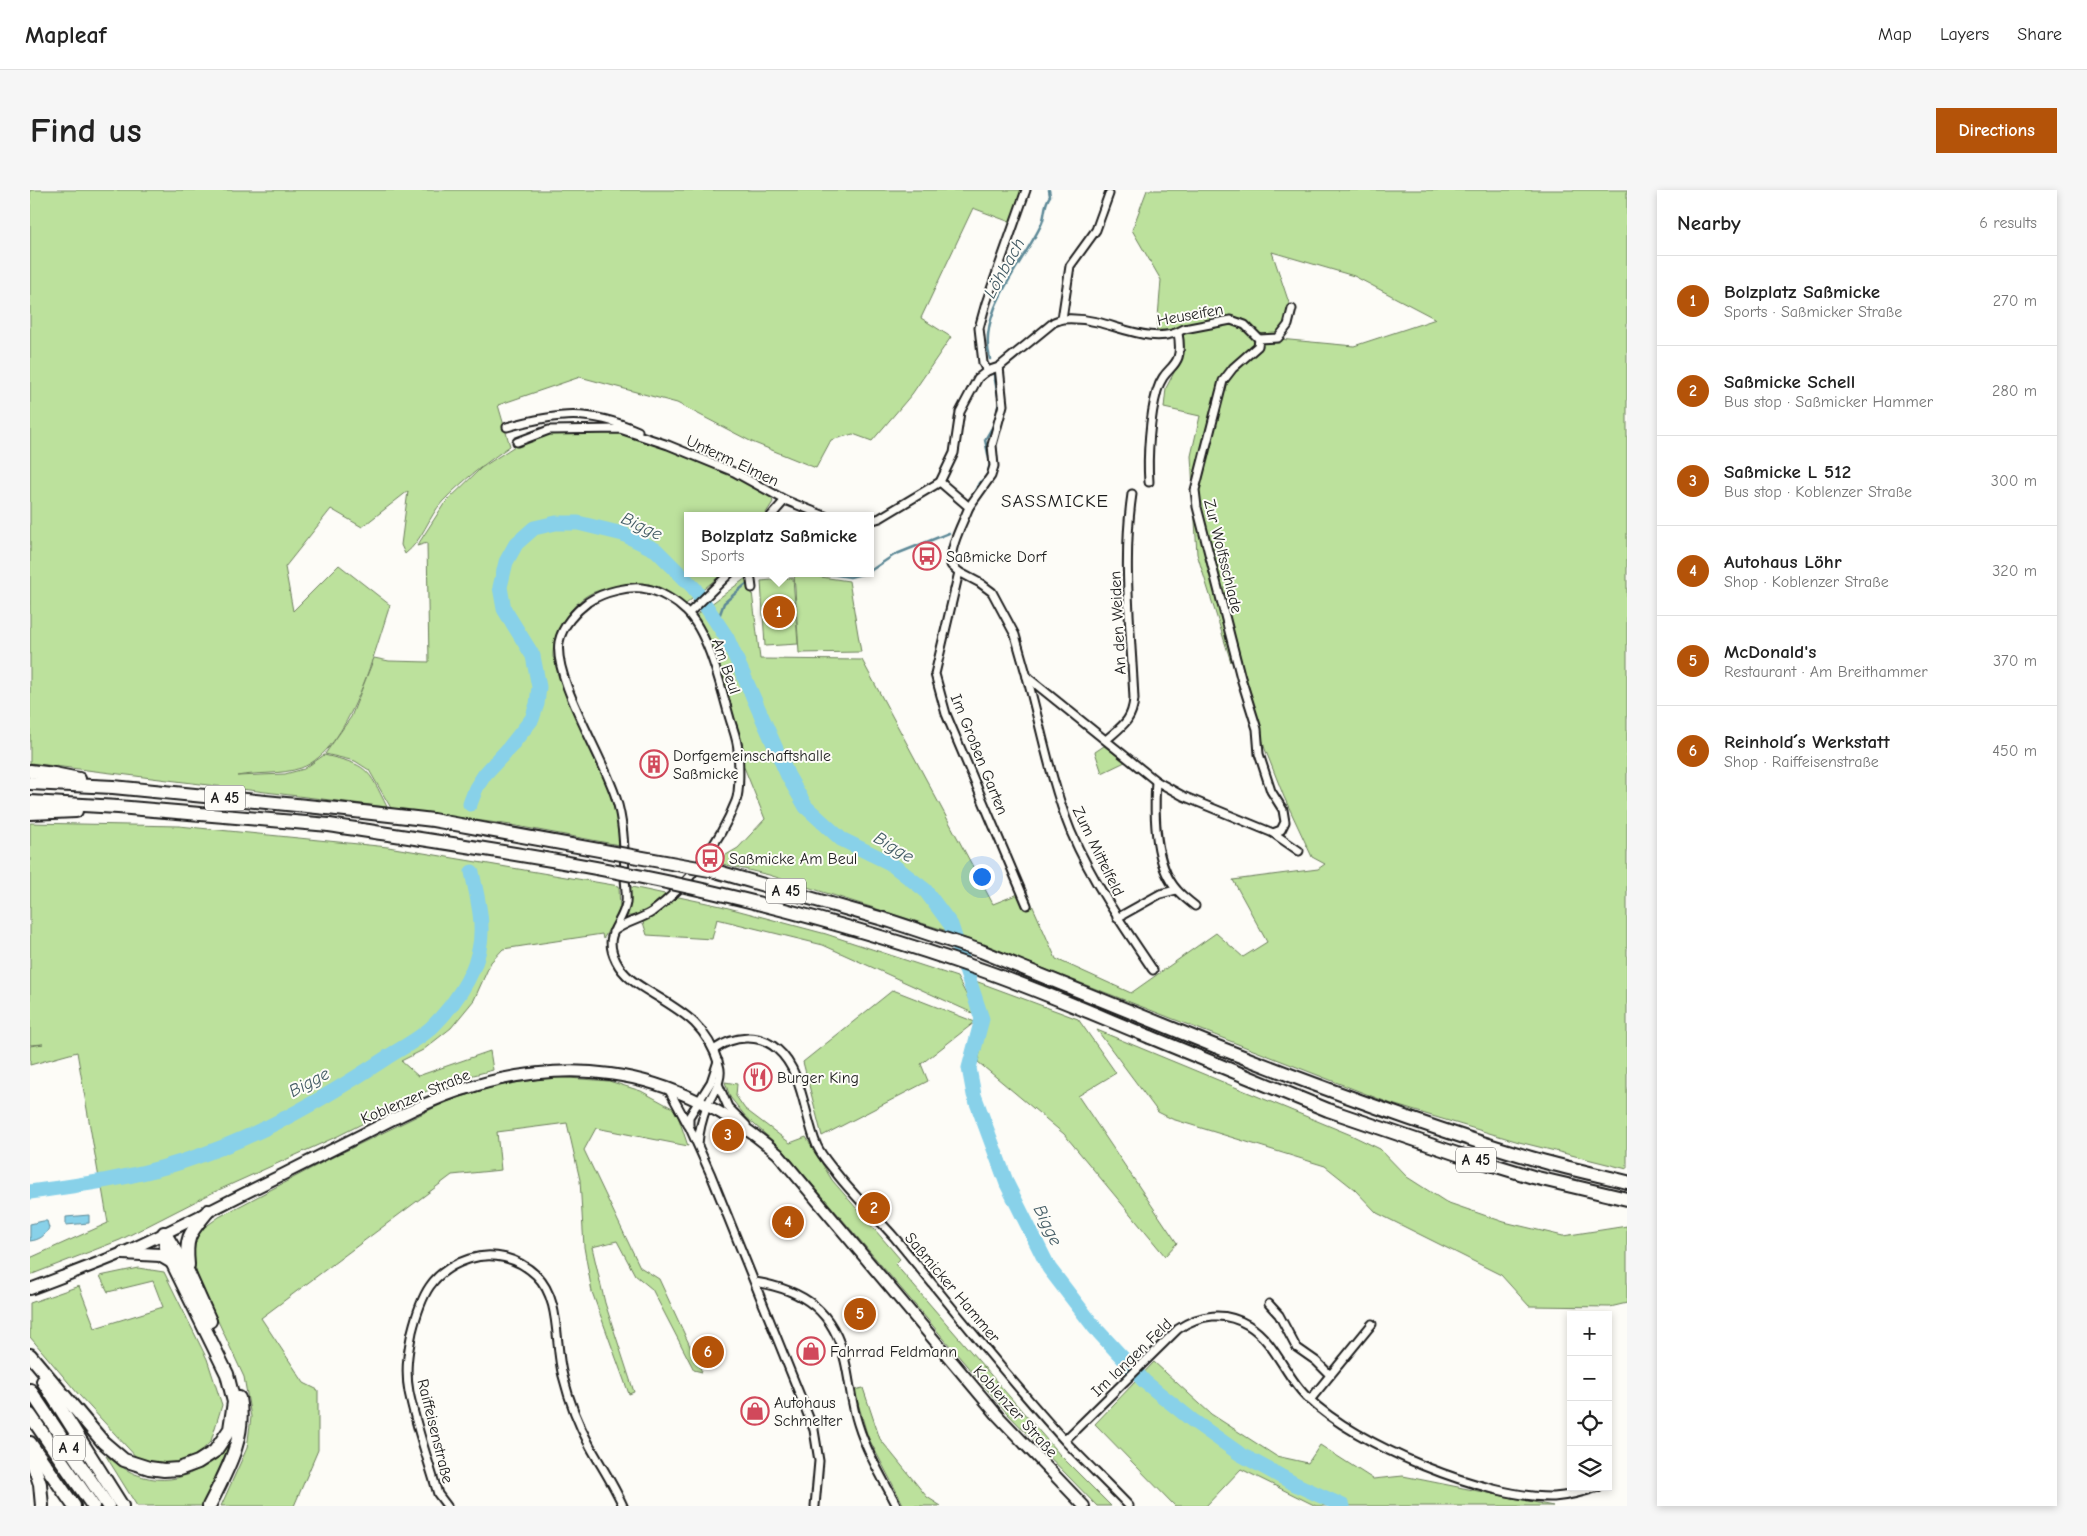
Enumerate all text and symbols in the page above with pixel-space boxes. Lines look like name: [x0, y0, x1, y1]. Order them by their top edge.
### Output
text: Mapleaf: [25, 21, 106, 49]
text: Map: [1878, 24, 1912, 45]
text: Layers: [1940, 24, 1989, 45]
text: Share: [2017, 24, 2062, 45]
button: Directions: [1936, 108, 2057, 153]
text: Find us: [30, 110, 142, 151]
text: Nearby: [1677, 211, 1741, 235]
text: 6 results: [1979, 214, 2037, 232]
water label: Löhbach: [979, 235, 1029, 302]
text: Bolzplatz Saßmicke: [1724, 281, 1880, 303]
text: 1: [1690, 292, 1696, 310]
text: 270 m: [1993, 292, 2037, 310]
street label: Heuseifen: [1156, 300, 1225, 330]
text: Sports · Saßmicker Straße: [1724, 303, 1902, 321]
text: Saßmicke Schell: [1724, 371, 1855, 393]
text: 2: [1689, 382, 1697, 400]
text: 280 m: [1992, 382, 2037, 400]
text: Bus stop · Saßmicker Hammer: [1724, 393, 1933, 411]
street label: Unterm Elmen: [683, 432, 782, 490]
text: Saßmicke L 512: [1724, 461, 1851, 483]
text: 3: [1689, 472, 1697, 490]
text: 300 m: [1991, 472, 2037, 490]
text: Bus stop · Koblenzer Straße: [1724, 483, 1912, 501]
district label: SASSMICKE: [1001, 490, 1109, 512]
street label: Zur Wolfsschlade: [1200, 497, 1246, 615]
water label: Bigge: [618, 508, 666, 545]
popup: [684, 512, 874, 577]
text: Bolzplatz Saßmicke: [701, 525, 857, 547]
bus stop icon: Saßmicke Dorf: [912, 541, 942, 571]
text: Sports: [701, 547, 744, 565]
place label: Saßmicke Dorf: [946, 548, 1048, 566]
text: Autohaus Löhr: [1724, 551, 1842, 573]
text: 4: [1689, 562, 1697, 580]
text: 320 m: [1992, 562, 2037, 580]
street label: An den Weiden: [1106, 571, 1130, 675]
text: Shop · Koblenzer Straße: [1724, 573, 1889, 591]
pin: 1: [763, 593, 795, 631]
street label: Am Beul: [708, 636, 744, 696]
text: McDonald's: [1724, 641, 1816, 663]
text: 5: [1689, 652, 1697, 670]
text: 370 m: [1993, 652, 2037, 670]
text: Restaurant · Am Breithammer: [1724, 663, 1928, 681]
street label: Im Großen Garten: [947, 691, 1011, 817]
text: Reinhold´s Werkstatt: [1724, 731, 1890, 753]
text: 6: [1689, 742, 1697, 760]
text: 450 m: [1992, 742, 2037, 760]
place label: Dorfgemeinschaftshalle Saßmicke: [673, 747, 831, 783]
building icon: Dorfgemeinschaftshalle Saßmicke: [639, 749, 669, 779]
text: Shop · Raiffeisenstraße: [1724, 753, 1879, 771]
road number: A 45: [205, 786, 245, 810]
street label: Zum Mittelfeld: [1069, 804, 1128, 899]
water label: Bigge: [870, 827, 918, 868]
bus stop icon: Saßmicke Am Beul: [695, 843, 725, 873]
place label: Saßmicke Am Beul: [729, 850, 857, 868]
your location: [969, 864, 995, 890]
road number: A 45: [766, 878, 806, 904]
restaurant icon: Burger King: [743, 1062, 773, 1092]
water label: Bigge: [285, 1063, 333, 1102]
street label: Koblenzer Straße: [358, 1066, 473, 1128]
place label: Burger King: [777, 1069, 859, 1087]
pin: 3: [712, 1116, 744, 1154]
road number: A 45: [1456, 1148, 1496, 1172]
pin: 2: [858, 1189, 890, 1227]
water label: Bigge: [1029, 1201, 1066, 1249]
pin: 4: [772, 1203, 804, 1241]
street label: Saßmicker Hammer: [901, 1229, 1004, 1347]
pin: 5: [844, 1295, 876, 1333]
map controls: [1567, 1311, 1612, 1491]
button: +: [1567, 1311, 1612, 1356]
street label: Im langen Feld: [1088, 1315, 1176, 1400]
pin: 6: [692, 1333, 724, 1371]
shop icon: Fahrrad Feldmann: [796, 1336, 826, 1366]
place label: Fahrrad Feldmann: [830, 1343, 957, 1361]
button: −: [1567, 1356, 1612, 1401]
street label: Koblenzer Straße: [969, 1362, 1061, 1461]
street label: Raiffeisenstraße: [413, 1377, 457, 1485]
place label: Autohaus Schmelter: [774, 1394, 843, 1430]
shop icon: Autohaus Schmelter: [740, 1396, 770, 1426]
button: locate: [1567, 1401, 1612, 1446]
road number: A 4: [53, 1436, 85, 1460]
button: layers: [1567, 1446, 1612, 1491]

